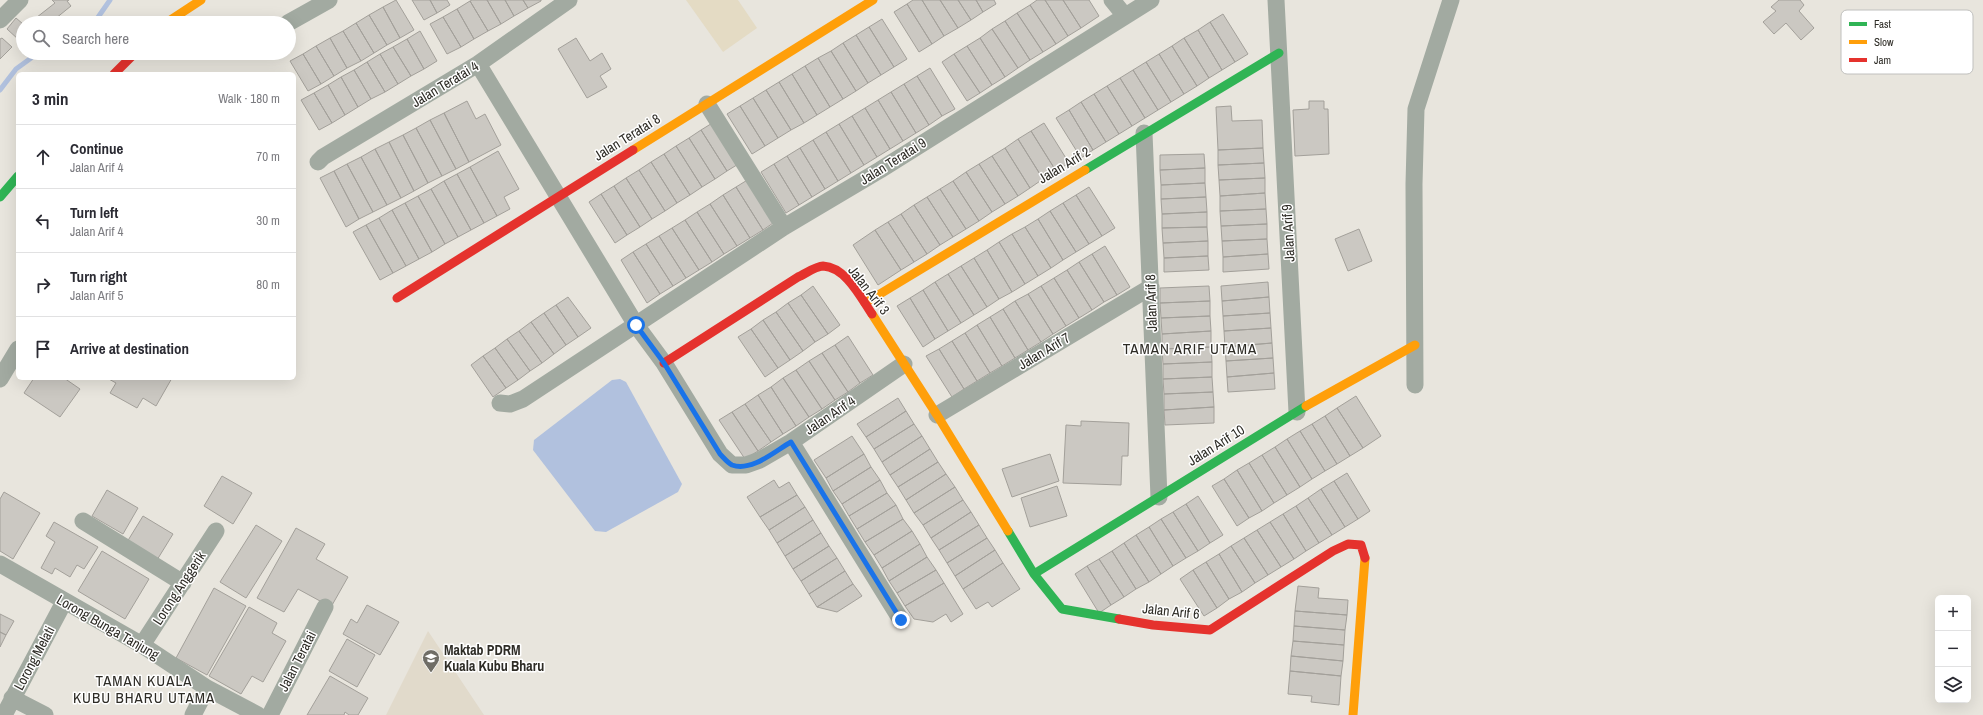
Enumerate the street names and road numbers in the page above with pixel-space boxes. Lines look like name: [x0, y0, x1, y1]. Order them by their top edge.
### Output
street label: Jalan Teratai 4: [408, 57, 482, 111]
street label: Jalan Teratai 8: [590, 109, 664, 165]
street label: Jalan Teratai 9: [856, 133, 930, 189]
street label: Jalan Arif 2: [1035, 142, 1093, 188]
street label: Jalan Arif 9: [1278, 204, 1298, 262]
street label: Jalan Arif 3: [844, 262, 894, 318]
street label: Jalan Arif 8: [1141, 274, 1161, 332]
street label: Jalan Arif 7: [1015, 328, 1073, 374]
street label: Jalan Arif 4: [801, 391, 859, 439]
street label: Jalan Arif 10: [1184, 420, 1248, 470]
street label: Lorong Anggerik: [149, 548, 210, 628]
street label: Lorong Bunga Tanjung: [53, 590, 163, 664]
street label: Jalan Arif 6: [1141, 599, 1201, 623]
street label: Lorong Melati: [10, 623, 58, 693]
street label: Jalan Teratai: [274, 628, 320, 694]

